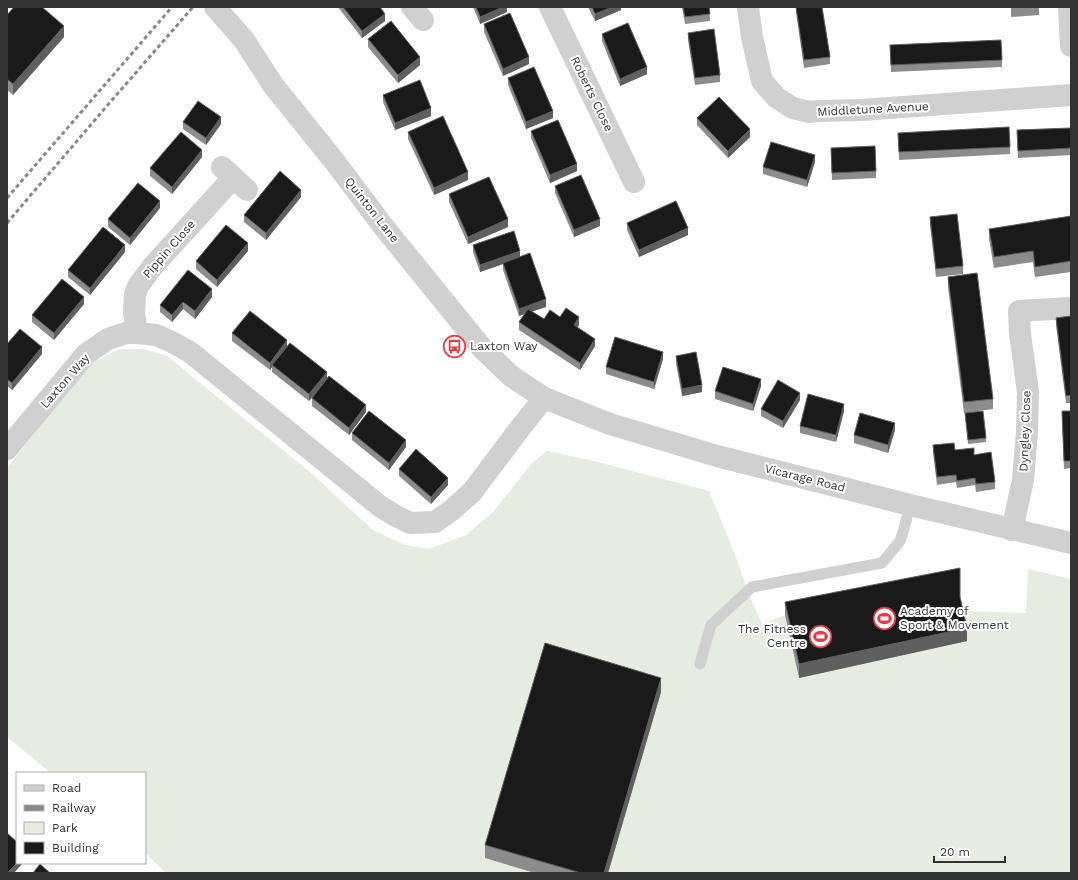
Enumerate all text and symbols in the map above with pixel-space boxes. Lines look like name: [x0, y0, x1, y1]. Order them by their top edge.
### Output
street label: Roberts Close: [568, 54, 616, 134]
street label: Middletune Avenue: [817, 99, 929, 119]
street label: Quinton Lane: [342, 175, 402, 245]
street label: Pippin Close: [140, 217, 198, 281]
bus stop icon: Laxton Way: [442, 333, 468, 359]
place label: Laxton Way: [470, 339, 538, 353]
street label: Laxton Way: [38, 350, 93, 411]
street label: Dyngley Close: [1017, 390, 1033, 472]
street label: Vicarage Road: [763, 461, 847, 495]
place label: Academy of Sport & Movement: [900, 604, 1009, 632]
sports icon: Academy of Sport & Movement: [871, 605, 897, 631]
place label: The Fitness Centre: [738, 622, 806, 650]
sports icon: The Fitness Centre: [808, 623, 834, 649]
legend: [16, 772, 146, 864]
text: Road: [52, 781, 81, 795]
text: Railway: [52, 801, 97, 815]
text: Park: [52, 821, 78, 835]
scale bar: [934, 838, 1005, 864]
text: Building: [52, 841, 99, 855]
text: 20 m: [940, 845, 970, 859]

